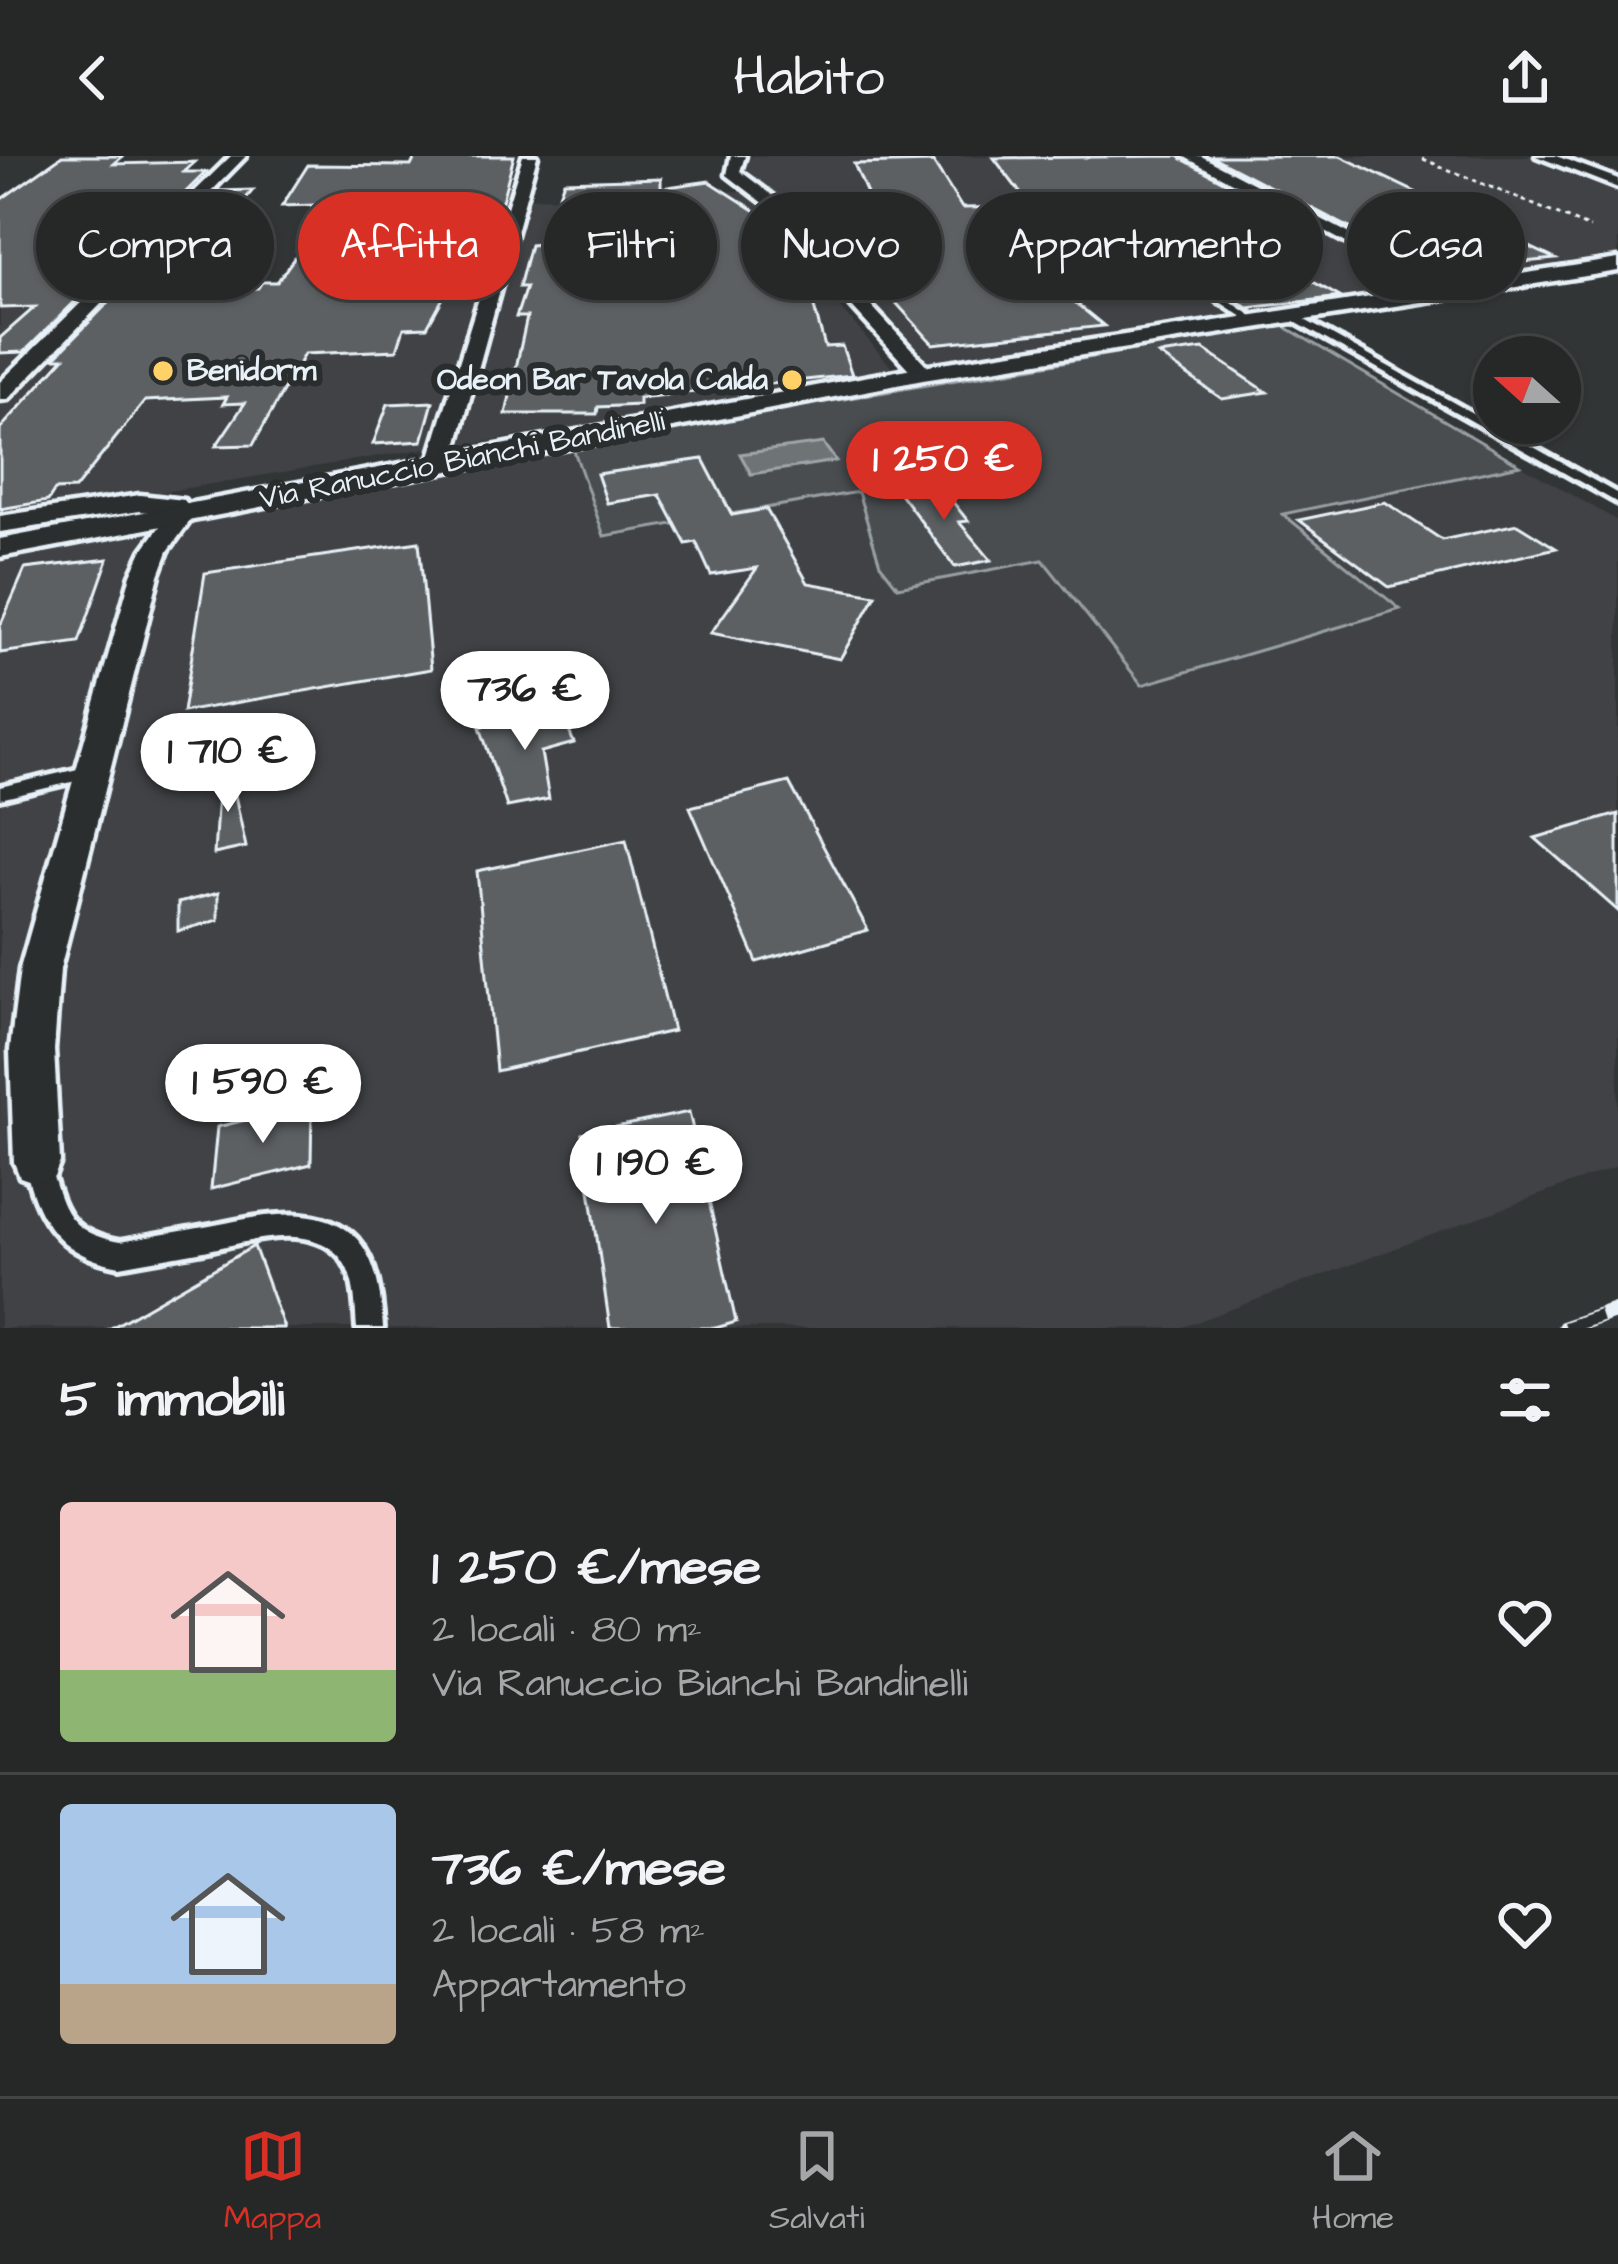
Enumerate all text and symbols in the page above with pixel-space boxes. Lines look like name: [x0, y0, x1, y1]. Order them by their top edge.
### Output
text: Habito: [734, 41, 884, 116]
icon: back: [60, 45, 126, 111]
icon: share: [1492, 45, 1558, 111]
chip: Compra: [36, 192, 274, 300]
chip: Affitta: [298, 192, 520, 300]
chip: Filtri: [544, 192, 717, 300]
chip: Nuovo: [741, 192, 942, 300]
chip: Appartamento: [966, 192, 1323, 300]
chip: Casa: [1347, 192, 1525, 300]
north arrow: [1473, 336, 1581, 444]
map controls: [1473, 336, 1581, 444]
place label: Benidorm: [187, 350, 317, 392]
marker: Benidorm: [150, 358, 176, 384]
place label: Odeon Bar Tavola Calda: [437, 359, 769, 401]
marker: Odeon Bar Tavola Calda: [779, 367, 805, 393]
street label: Via Ranuccio Bianchi Bandinelli: [256, 400, 669, 520]
pin: 1 250 €: [833, 421, 1055, 523]
text: 1 250 €: [873, 433, 1015, 487]
pin: 736 €: [441, 651, 609, 753]
text: 736 €: [468, 663, 582, 717]
pin: 1 710 €: [117, 713, 339, 815]
text: 1 710 €: [168, 725, 288, 779]
pin: 1 590 €: [152, 1044, 374, 1146]
text: 1 590 €: [192, 1056, 334, 1110]
pin: 1 190 €: [545, 1125, 767, 1227]
text: 1 190 €: [596, 1137, 716, 1191]
text: 5 immobili: [60, 1365, 284, 1436]
icon: filters: [1492, 1367, 1558, 1433]
text: 1 250 €/mese: [432, 1533, 761, 1604]
icon: home: [156, 1550, 300, 1694]
icon: heart: [1492, 1589, 1558, 1655]
text: 2 locali · 80 m²: [432, 1604, 702, 1658]
text: Via Ranuccio Bianchi Bandinelli: [432, 1658, 968, 1712]
text: 736 €/mese: [432, 1834, 726, 1905]
icon: home: [156, 1852, 300, 1996]
icon: heart: [1492, 1891, 1558, 1957]
text: 2 locali · 58 m²: [432, 1905, 705, 1959]
text: Appartamento: [432, 1959, 686, 2013]
tab: Mappa: [224, 2123, 321, 2241]
tab: Salvati: [769, 2123, 864, 2241]
tab: Home: [1312, 2123, 1394, 2241]

